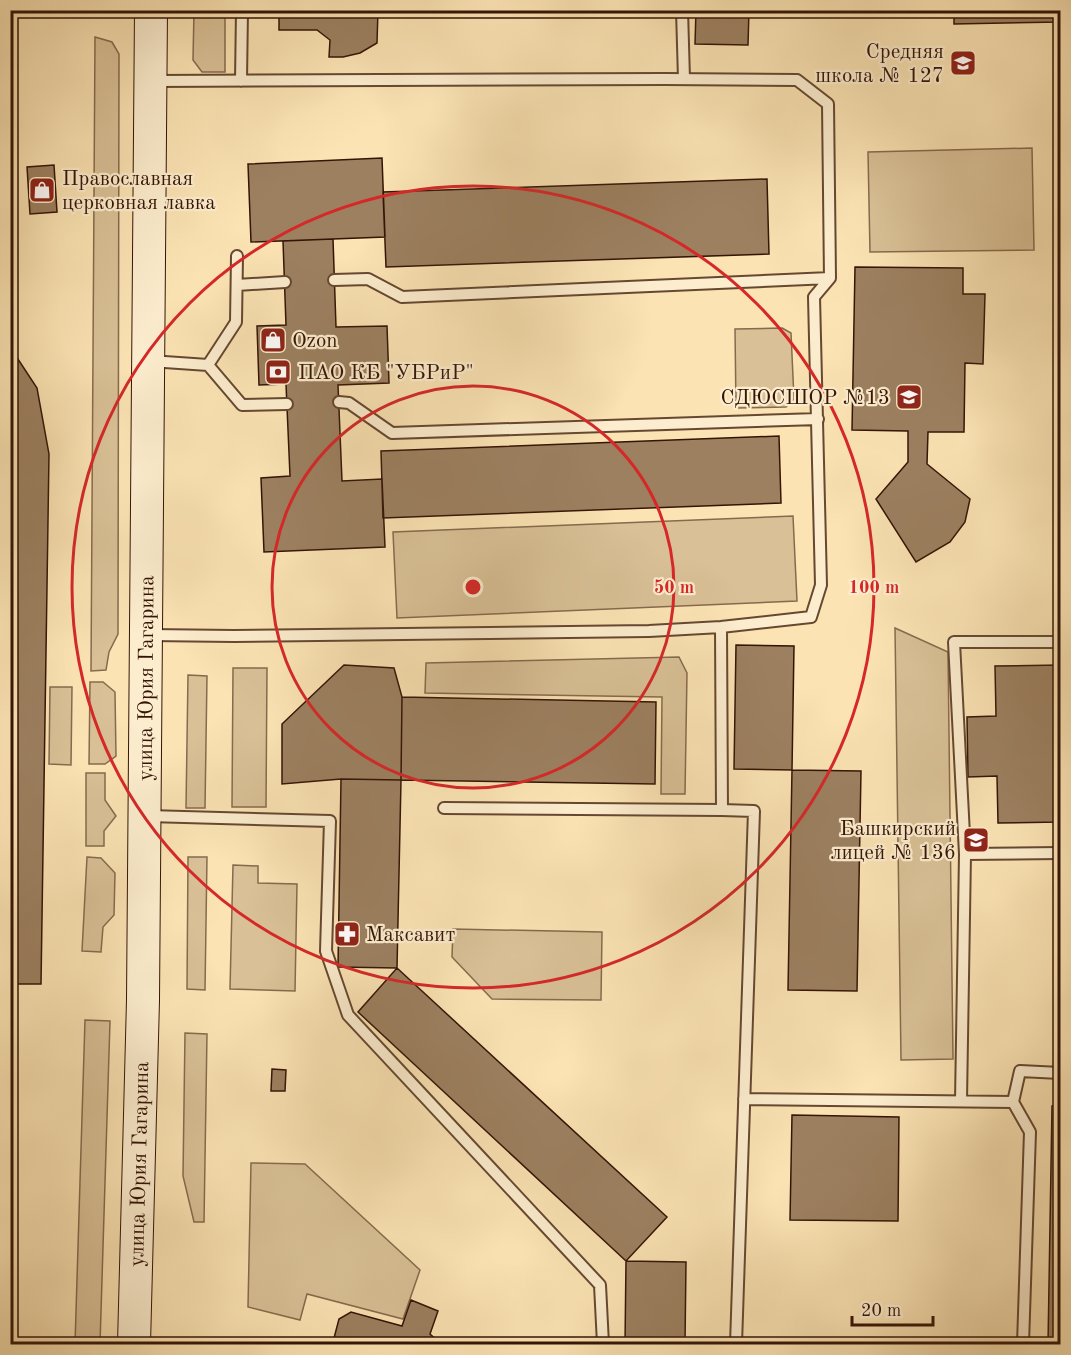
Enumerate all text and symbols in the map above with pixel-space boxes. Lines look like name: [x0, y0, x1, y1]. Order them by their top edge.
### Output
place label: Средняя школа № 127: [815, 42, 944, 87]
school or university icon: Средняя школа № 127: [948, 48, 978, 78]
place label: Православная церковная лавка: [62, 169, 216, 214]
shop icon: Православная церковная лавка: [27, 175, 57, 205]
shop icon: Ozon: [258, 325, 288, 355]
place label: Ozon: [292, 331, 338, 352]
bank icon: ПАО КБ "УБРиР": [263, 357, 293, 387]
place label: ПАО КБ "УБРиР": [298, 363, 474, 384]
school or university icon: СДЮСШОР №13: [894, 382, 924, 412]
place label: СДЮСШОР №13: [720, 388, 890, 409]
street label: улица Юрия Гагарина: [136, 575, 158, 781]
centre of rings: [463, 577, 483, 597]
text: 50 m: [654, 579, 694, 597]
text: 100 m: [849, 579, 899, 597]
place label: Башкирский лицей № 136: [831, 819, 956, 864]
school or university icon: Башкирский лицей № 136: [961, 825, 991, 855]
pharmacy icon: Максавит: [332, 919, 362, 949]
place label: Максавит: [366, 925, 455, 946]
street label: улица Юрия Гагарина: [127, 1061, 153, 1267]
scale bar: [852, 1289, 933, 1327]
text: 20 m: [861, 1302, 901, 1320]

